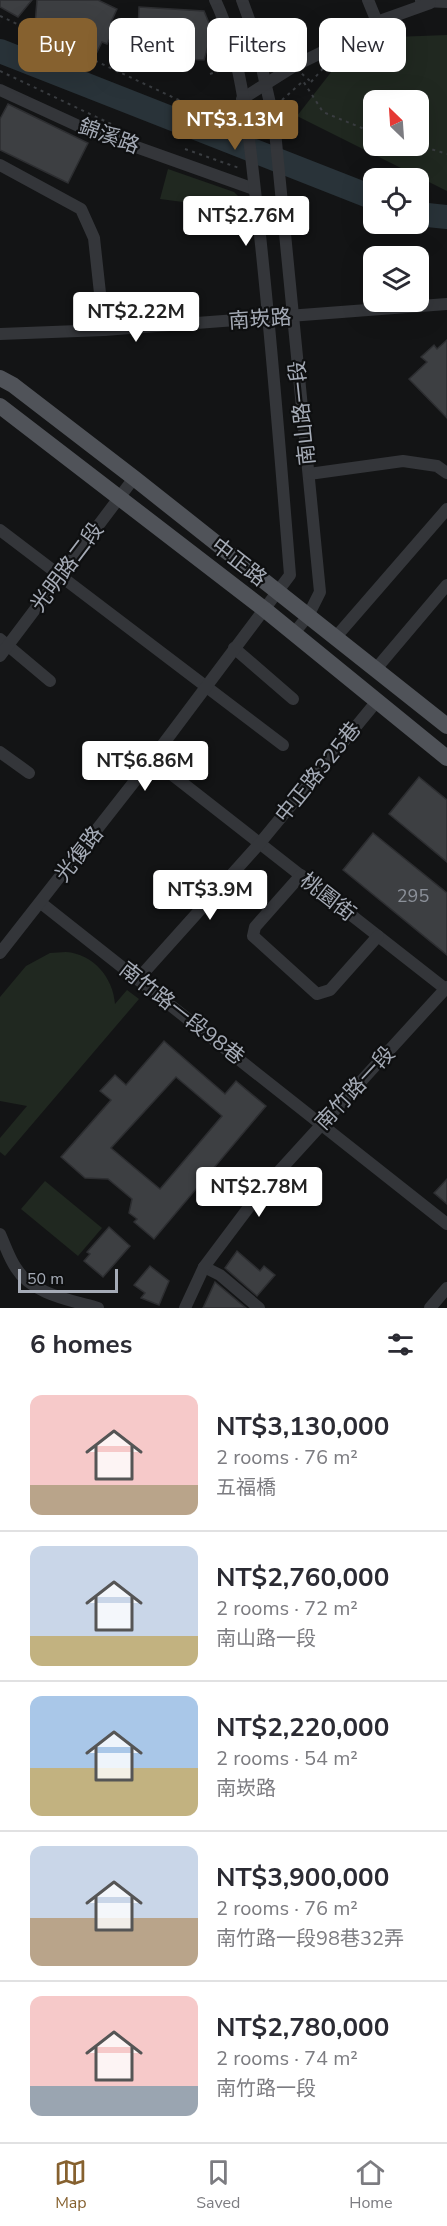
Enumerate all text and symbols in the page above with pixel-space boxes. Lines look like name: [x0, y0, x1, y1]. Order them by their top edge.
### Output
chip: Buy: [18, 18, 97, 72]
chip: Rent: [109, 18, 195, 72]
chip: Filters: [207, 18, 307, 72]
chip: New: [319, 18, 406, 72]
north arrow: [363, 90, 429, 156]
map controls: [363, 90, 429, 312]
pin: NT$3.13M: [173, 100, 297, 151]
text: NT$3.13M: [186, 106, 284, 133]
street label: 錦溪路: [75, 112, 143, 160]
button: locate: [363, 168, 429, 234]
pin: NT$2.76M: [184, 196, 308, 247]
text: NT$2.76M: [197, 202, 295, 229]
button: layers: [363, 246, 429, 312]
pin: NT$2.22M: [74, 292, 198, 343]
text: NT$2.22M: [87, 298, 185, 325]
street label: 南崁路: [228, 303, 292, 335]
street label: 南山路一段: [283, 359, 321, 467]
street label: 光明路二段: [24, 517, 110, 617]
street label: 中正路: [206, 532, 272, 592]
street label: 中正路325巷: [269, 716, 367, 828]
pin: NT$6.86M: [83, 741, 207, 792]
text: NT$6.86M: [96, 747, 194, 774]
street label: 光復路: [49, 821, 109, 887]
street label: 桃園街: [295, 867, 361, 927]
pin: NT$3.9M: [155, 870, 265, 921]
text: NT$3.9M: [167, 876, 253, 903]
house number: 295: [397, 884, 429, 908]
street label: 南竹路一段98巷: [114, 955, 250, 1071]
street label: 南竹路一段: [309, 1040, 401, 1136]
pin: NT$2.78M: [197, 1167, 321, 1218]
text: NT$2.78M: [210, 1173, 308, 1200]
scale bar: [18, 1266, 118, 1294]
text: 50 m: [27, 1268, 64, 1290]
text: 6 homes: [30, 1327, 132, 1362]
icon: filters: [384, 1328, 417, 1361]
text: NT$3,130,000: [216, 1409, 389, 1444]
icon: home: [78, 1419, 150, 1491]
text: 2 rooms · 76 m²: [216, 1444, 358, 1471]
text: 五福橋: [216, 1474, 276, 1501]
text: NT$2,760,000: [216, 1560, 389, 1595]
icon: home: [78, 1570, 150, 1642]
text: 2 rooms · 72 m²: [216, 1595, 358, 1622]
text: 南山路一段: [216, 1625, 316, 1652]
text: NT$2,220,000: [216, 1710, 389, 1745]
icon: home: [78, 1720, 150, 1792]
text: 2 rooms · 54 m²: [216, 1745, 358, 1772]
text: 南崁路: [216, 1775, 276, 1802]
text: NT$3,900,000: [216, 1860, 389, 1895]
icon: home: [78, 1870, 150, 1942]
text: 2 rooms · 76 m²: [216, 1895, 358, 1922]
text: 南竹路一段98巷32弄: [216, 1925, 404, 1952]
text: NT$2,780,000: [216, 2010, 389, 2045]
icon: home: [78, 2020, 150, 2092]
text: 2 rooms · 74 m²: [216, 2045, 358, 2072]
text: 南竹路一段: [216, 2075, 316, 2102]
tab: Map: [54, 2156, 87, 2214]
tab: Saved: [196, 2156, 240, 2214]
tab: Home: [349, 2156, 393, 2214]

